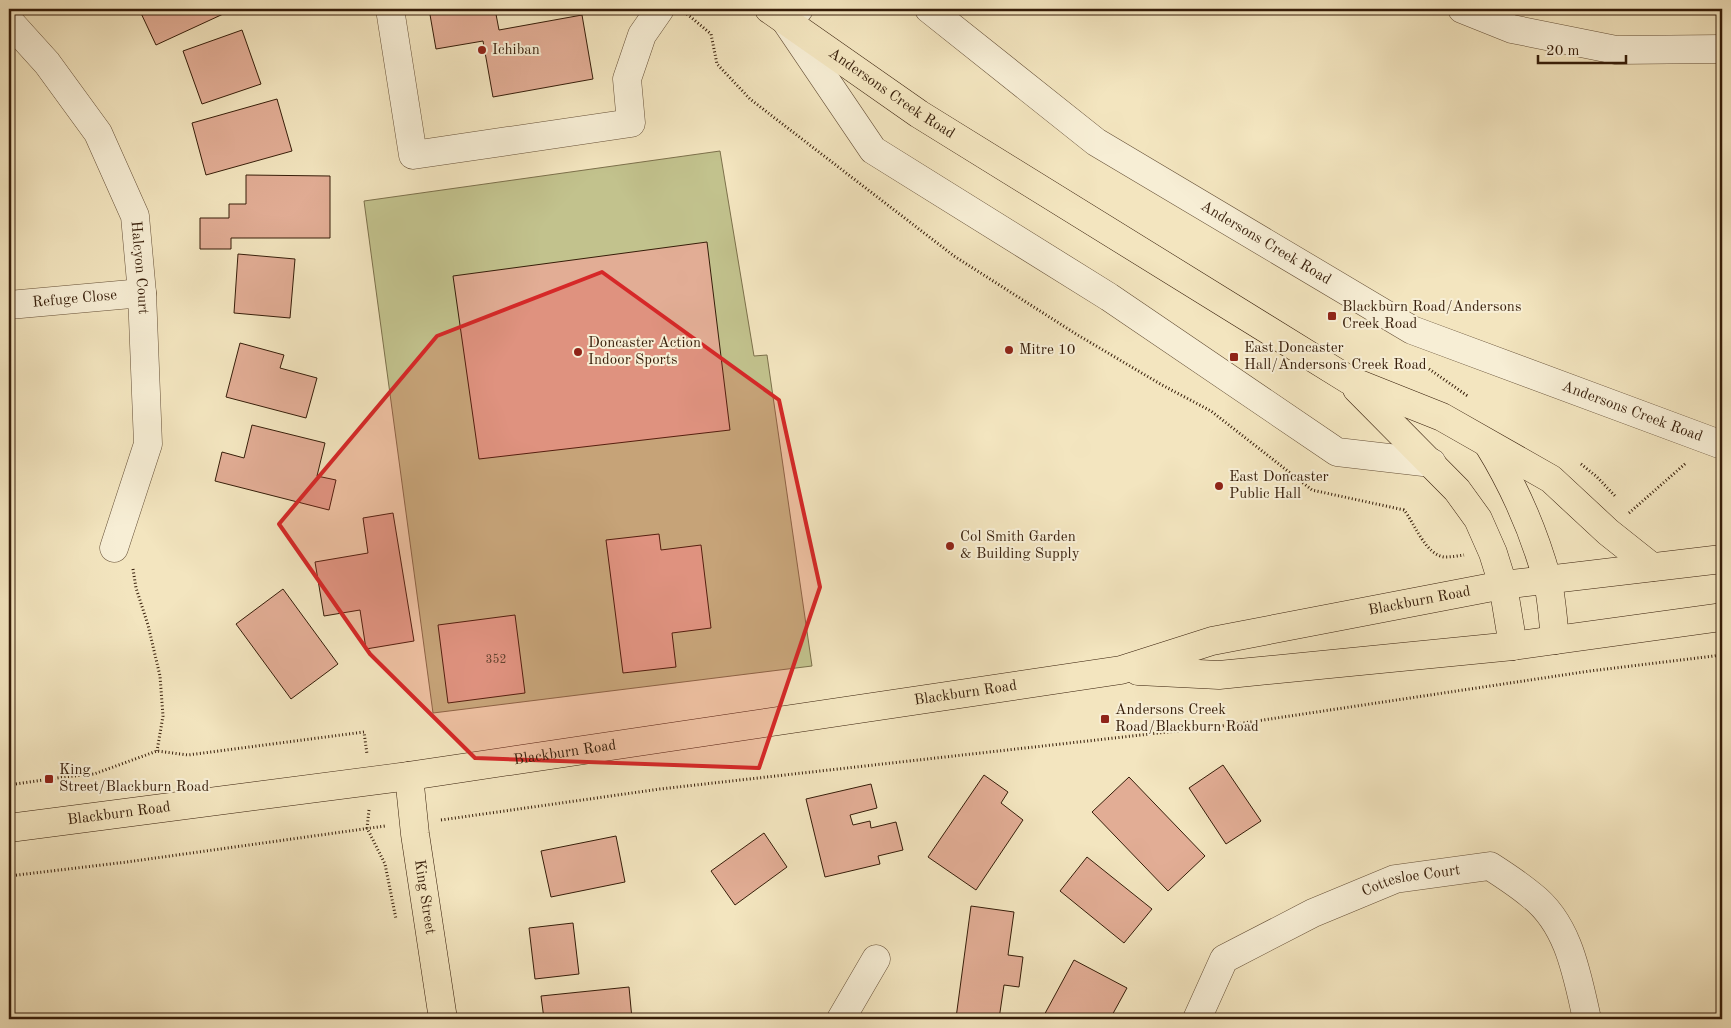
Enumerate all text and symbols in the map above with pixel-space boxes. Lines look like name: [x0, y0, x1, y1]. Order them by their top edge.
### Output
scale bar: [1538, 32, 1626, 64]
place label: Ichiban: [492, 43, 540, 58]
marker: Ichiban: [476, 44, 488, 56]
text: 20 m: [1546, 44, 1580, 59]
street label: Andersons Creek Road: [826, 46, 957, 142]
street label: Andersons Creek Road: [1198, 199, 1334, 288]
street label: Halcyon Court: [128, 220, 150, 315]
street label: Refuge Close: [32, 288, 118, 310]
place label: Blackburn Road/Andersons Creek Road: [1342, 300, 1521, 332]
marker: Blackburn Road/Andersons Creek Road: [1326, 310, 1338, 322]
place label: Doncaster Action Indoor Sports: [588, 336, 701, 368]
place label: East Doncaster Hall/Andersons Creek Road: [1244, 341, 1427, 373]
place label: Mitre 10: [1019, 343, 1076, 358]
marker: Mitre 10: [1003, 344, 1015, 356]
marker: Doncaster Action Indoor Sports: [572, 346, 584, 358]
marker: East Doncaster Hall/Andersons Creek Road: [1228, 351, 1240, 363]
street label: Andersons Creek Road: [1560, 379, 1705, 445]
place label: East Doncaster Public Hall: [1229, 470, 1329, 502]
marker: East Doncaster Public Hall: [1213, 480, 1225, 492]
place label: Col Smith Garden & Building Supply: [960, 530, 1080, 562]
marker: Col Smith Garden & Building Supply: [944, 540, 956, 552]
street label: Blackburn Road: [1367, 584, 1472, 618]
house number: 352: [486, 653, 506, 666]
street label: Blackburn Road: [913, 678, 1018, 708]
place label: Andersons Creek Road/Blackburn Road: [1115, 703, 1259, 735]
marker: Andersons Creek Road/Blackburn Road: [1099, 713, 1111, 725]
street label: Blackburn Road: [512, 738, 618, 768]
place label: King Street/Blackburn Road: [59, 763, 209, 795]
marker: King Street/Blackburn Road: [43, 773, 55, 785]
street label: Blackburn Road: [67, 800, 172, 828]
street label: King Street: [411, 858, 438, 935]
street label: Cottesloe Court: [1360, 863, 1461, 899]

